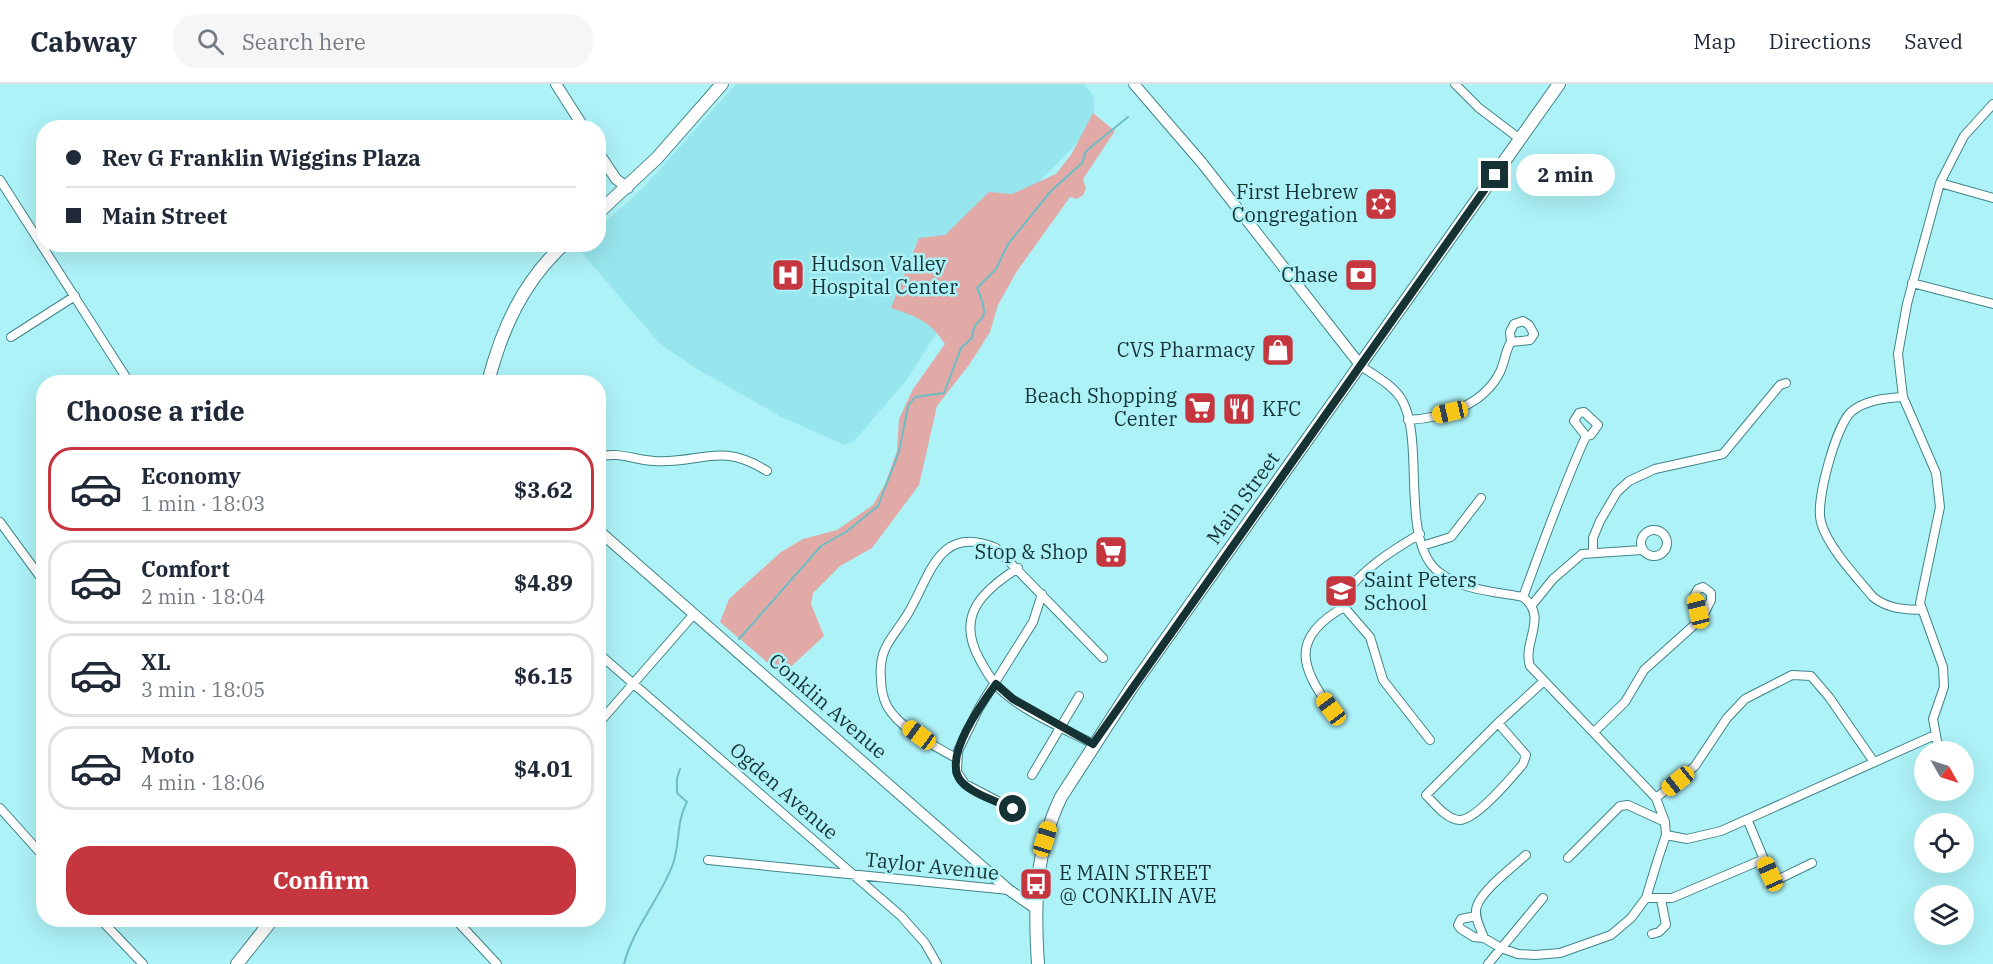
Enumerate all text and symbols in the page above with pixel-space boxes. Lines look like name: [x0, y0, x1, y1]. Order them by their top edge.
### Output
search box: [173, 14, 593, 68]
text: Cabway: [30, 23, 137, 60]
icon: search: [194, 25, 227, 58]
text: Search here: [242, 27, 366, 56]
text: Map: [1693, 27, 1736, 55]
text: Directions: [1769, 27, 1871, 55]
text: Saved: [1904, 27, 1963, 55]
text: Rev G Franklin Wiggins Plaza: [102, 143, 421, 172]
callout: 2 min: [1516, 154, 1615, 196]
route end: [1481, 161, 1508, 188]
text: 2 min: [1538, 161, 1594, 188]
place label: First Hebrew Congregation: [1232, 178, 1358, 228]
synagogue icon: First Hebrew Congregation: [1363, 186, 1399, 222]
text: Main Street: [102, 201, 227, 230]
place label: Hudson Valley Hospital Center: [811, 250, 958, 300]
hospital icon: Hudson Valley Hospital Center: [770, 257, 806, 293]
bank icon: Chase: [1343, 257, 1379, 293]
place label: Chase: [1281, 261, 1338, 288]
shop icon: CVS Pharmacy: [1260, 332, 1296, 368]
place label: CVS Pharmacy: [1117, 336, 1255, 363]
place label: Beach Shopping Center: [1024, 382, 1177, 432]
supermarket icon: Beach Shopping Center: [1182, 390, 1218, 426]
restaurant icon: KFC: [1221, 391, 1257, 427]
text: Choose a ride: [66, 393, 245, 428]
place label: KFC: [1262, 395, 1301, 422]
car: [1430, 399, 1470, 425]
street label: Main Street: [1200, 446, 1285, 549]
text: Economy: [141, 461, 241, 490]
icon: car: [69, 462, 123, 516]
text: $3.62: [514, 475, 573, 504]
text: 1 min · 18:03: [141, 490, 265, 517]
supermarket icon: Stop & Shop: [1093, 534, 1129, 570]
place label: Stop & Shop: [974, 538, 1088, 565]
text: Comfort: [141, 554, 230, 583]
icon: car: [69, 555, 123, 609]
place label: Saint Peters School: [1364, 566, 1477, 616]
text: $4.89: [514, 568, 573, 597]
school or university icon: Saint Peters School: [1323, 573, 1359, 609]
text: 2 min · 18:04: [141, 583, 265, 610]
car: [1685, 591, 1711, 631]
text: XL: [141, 647, 171, 676]
street label: Conklin Avenue: [763, 647, 893, 765]
icon: car: [69, 648, 123, 702]
text: $6.15: [514, 661, 573, 690]
text: 3 min · 18:05: [141, 676, 265, 703]
car: [1313, 689, 1349, 729]
car: [899, 717, 939, 753]
street label: Ogden Avenue: [724, 736, 844, 845]
text: Moto: [141, 740, 195, 769]
icon: car: [69, 741, 123, 795]
north arrow: [1914, 741, 1974, 801]
map controls: [1914, 741, 1974, 945]
text: $4.01: [514, 754, 573, 783]
car: [1658, 763, 1698, 799]
text: 4 min · 18:06: [141, 769, 265, 796]
route start: [999, 795, 1026, 822]
button: locate: [1914, 813, 1974, 873]
car: [1031, 819, 1059, 859]
street label: Taylor Avenue: [864, 845, 1000, 886]
button: Confirm: [66, 846, 576, 915]
car: [1754, 854, 1786, 894]
place label: E MAIN STREET @ CONKLIN AVE: [1059, 859, 1217, 909]
bus stop icon: E MAIN STREET @ CONKLIN AVE: [1018, 866, 1054, 902]
button: layers: [1914, 885, 1974, 945]

